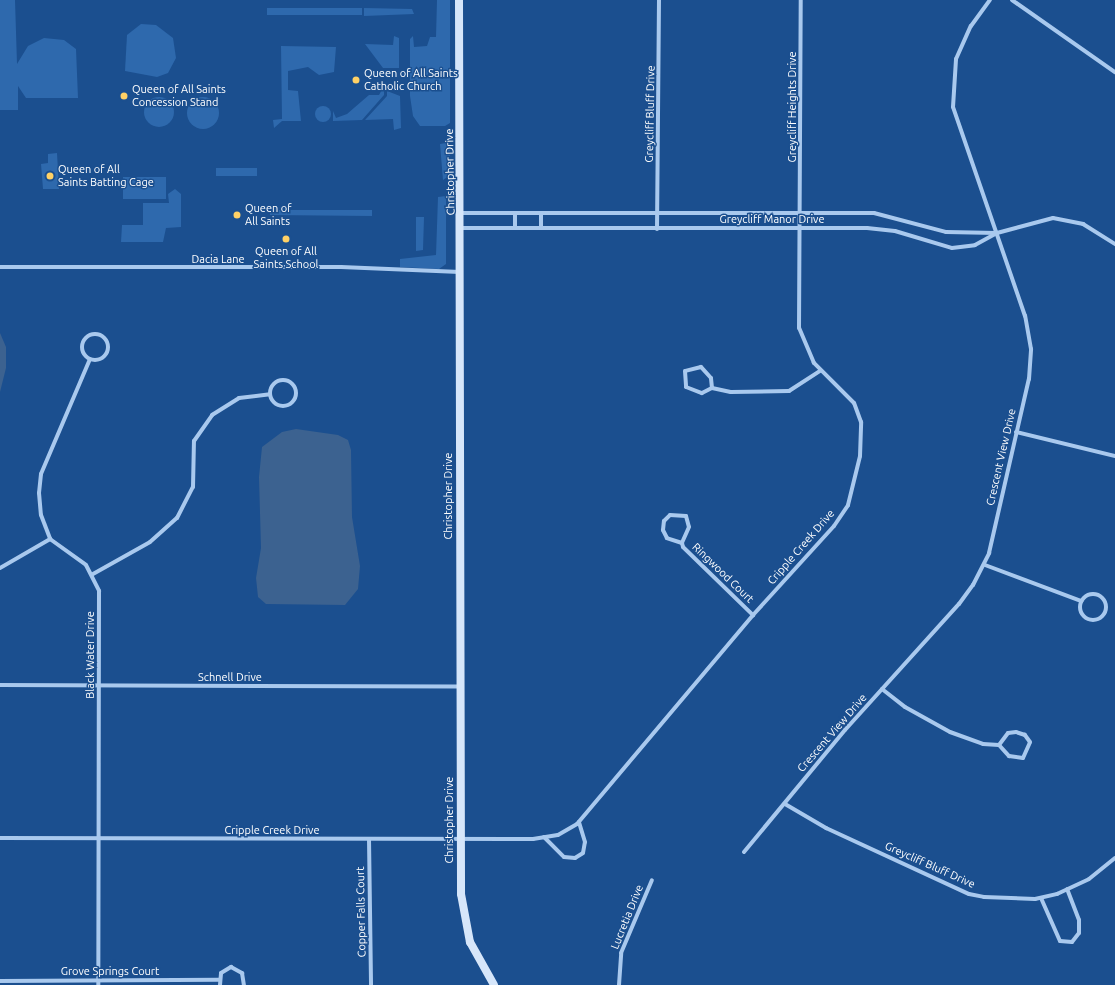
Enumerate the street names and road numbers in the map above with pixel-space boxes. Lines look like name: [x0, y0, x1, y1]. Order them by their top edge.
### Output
street label: Greycliff Heights Drive: [785, 51, 799, 163]
street label: Greycliff Bluff Drive: [643, 65, 657, 163]
street label: Christopher Drive: [443, 128, 457, 216]
street label: Greycliff Manor Drive: [720, 212, 824, 226]
street label: Dacia Lane: [192, 252, 244, 266]
street label: Crescent View Drive: [983, 407, 1019, 507]
street label: Christopher Drive: [441, 453, 455, 539]
street label: Cripple Creek Drive: [765, 507, 837, 587]
street label: Ringwood Court: [689, 540, 757, 606]
street label: Black Water Drive: [83, 611, 97, 699]
street label: Schnell Drive: [198, 670, 262, 684]
street label: Crescent View Drive: [794, 691, 870, 775]
street label: Christopher Drive: [442, 777, 456, 863]
street label: Cripple Creek Drive: [224, 823, 320, 837]
street label: Greycliff Bluff Drive: [883, 839, 977, 891]
street label: Copper Falls Court: [354, 866, 368, 958]
street label: Lucretia Drive: [608, 883, 646, 951]
street label: Grove Springs Court: [61, 964, 159, 978]

